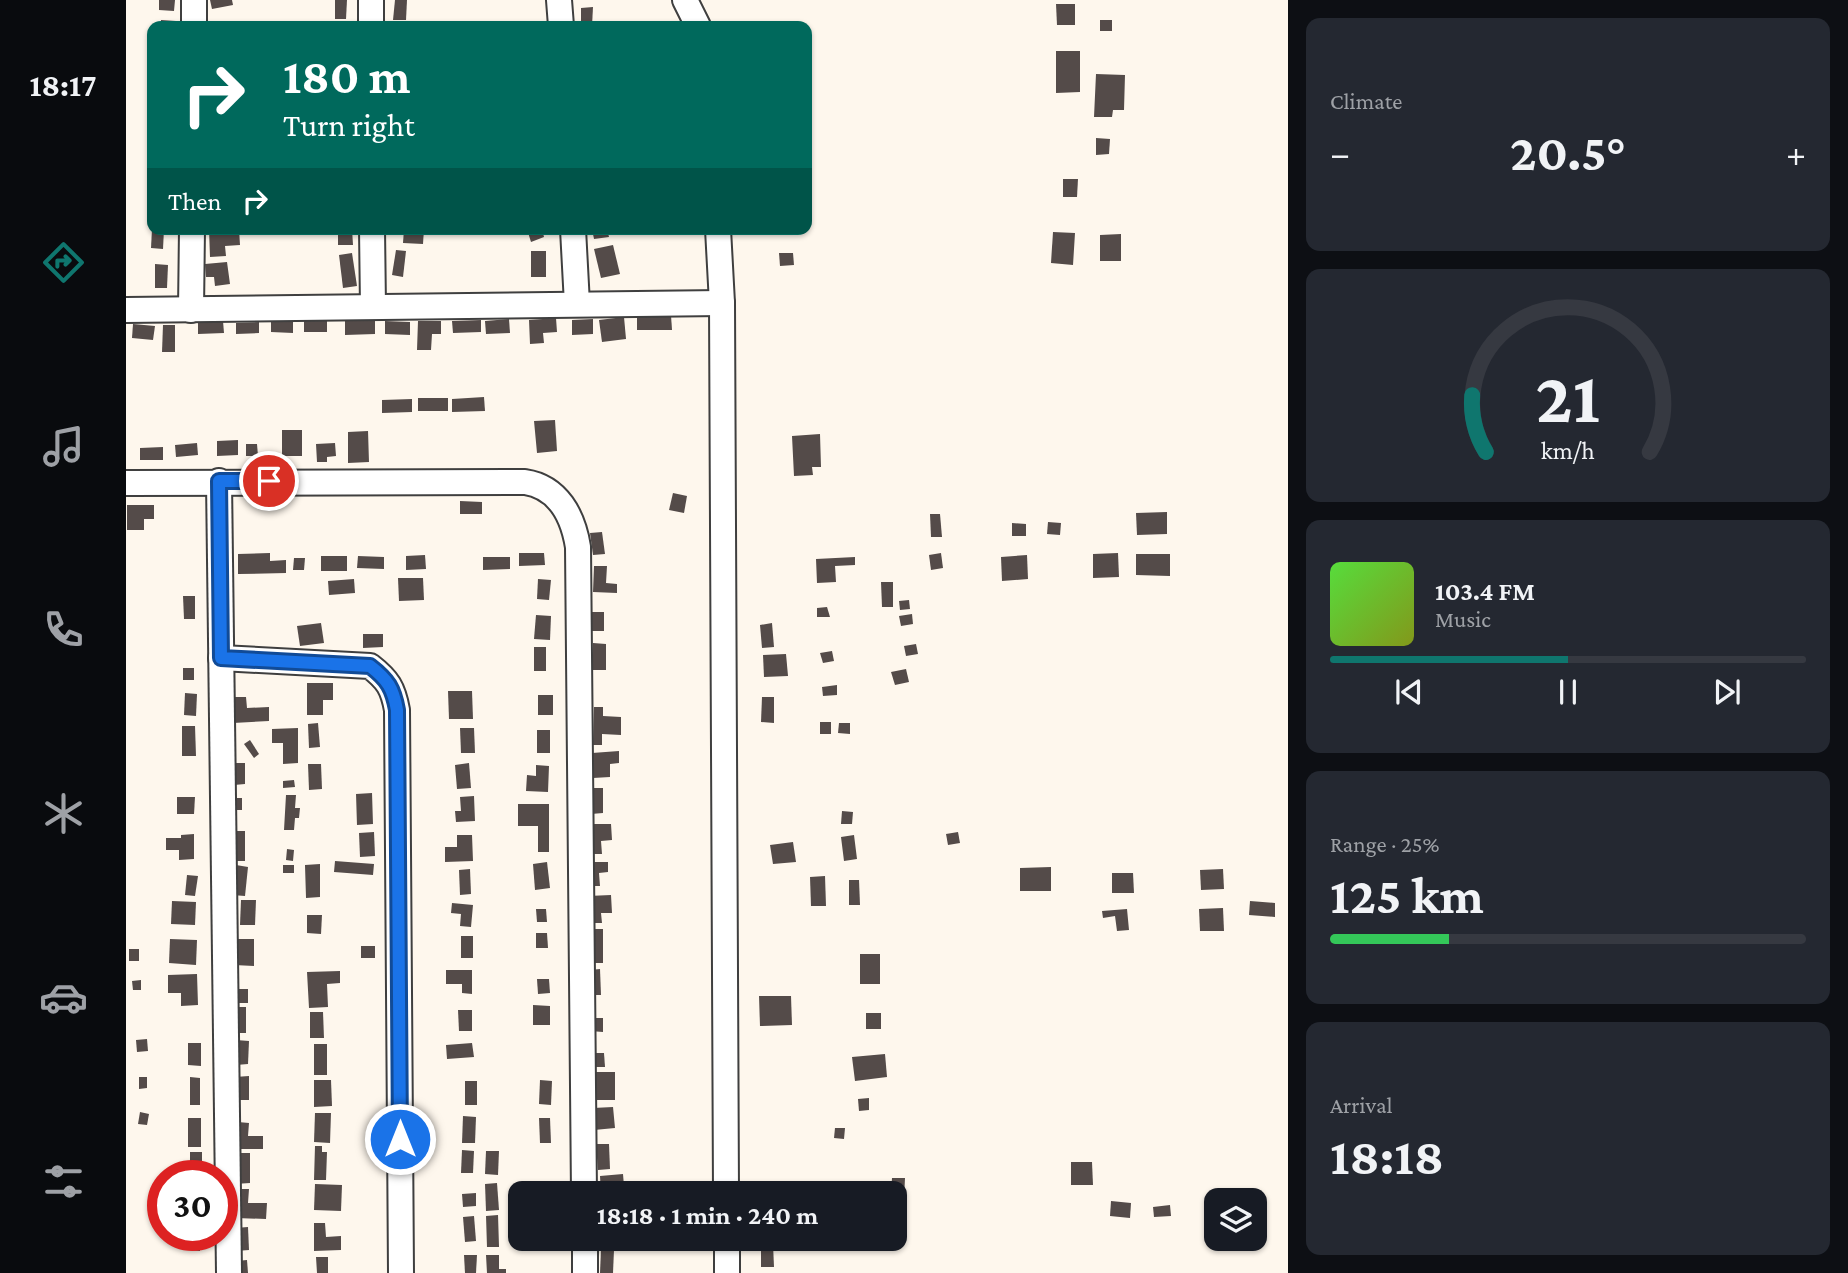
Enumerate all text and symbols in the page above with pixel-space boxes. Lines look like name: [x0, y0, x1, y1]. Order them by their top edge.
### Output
icon: right: [168, 49, 259, 140]
text: 180 m: [283, 49, 411, 104]
text: 18:17: [30, 67, 96, 103]
text: Climate: [1330, 88, 1402, 114]
text: Turn right: [283, 107, 415, 143]
text: 20.5°: [1510, 123, 1626, 181]
text: −: [1330, 132, 1350, 174]
text: +: [1786, 132, 1806, 174]
icon: right: [236, 182, 274, 220]
text: Then: [168, 187, 222, 216]
icon: directions: [39, 238, 88, 287]
text: 21: [1536, 357, 1600, 438]
icon: music: [39, 422, 88, 471]
text: km/h: [1541, 436, 1595, 463]
pin: [239, 451, 299, 511]
icon: arrive: [250, 462, 288, 500]
text: 103.4 FM: [1435, 577, 1535, 606]
icon: phone: [39, 605, 88, 654]
text: Music: [1435, 606, 1491, 632]
icon: previous: [1390, 673, 1428, 711]
icon: pause: [1549, 673, 1587, 711]
icon: next: [1708, 673, 1746, 711]
icon: climate: [39, 789, 88, 838]
text: Range · 25%: [1330, 831, 1439, 857]
text: 125 km: [1330, 866, 1484, 924]
icon: car: [39, 973, 88, 1022]
text: Arrival: [1330, 1092, 1393, 1118]
position arrow: [363, 1102, 437, 1176]
text: 18:18: [1330, 1127, 1444, 1185]
icon: filters: [39, 1157, 88, 1206]
speed limit sign: 30: [147, 1160, 238, 1251]
map controls: [1204, 1188, 1267, 1251]
button: layers: [1204, 1188, 1267, 1251]
text: 18:18 · 1 min · 240 m: [597, 1201, 818, 1230]

